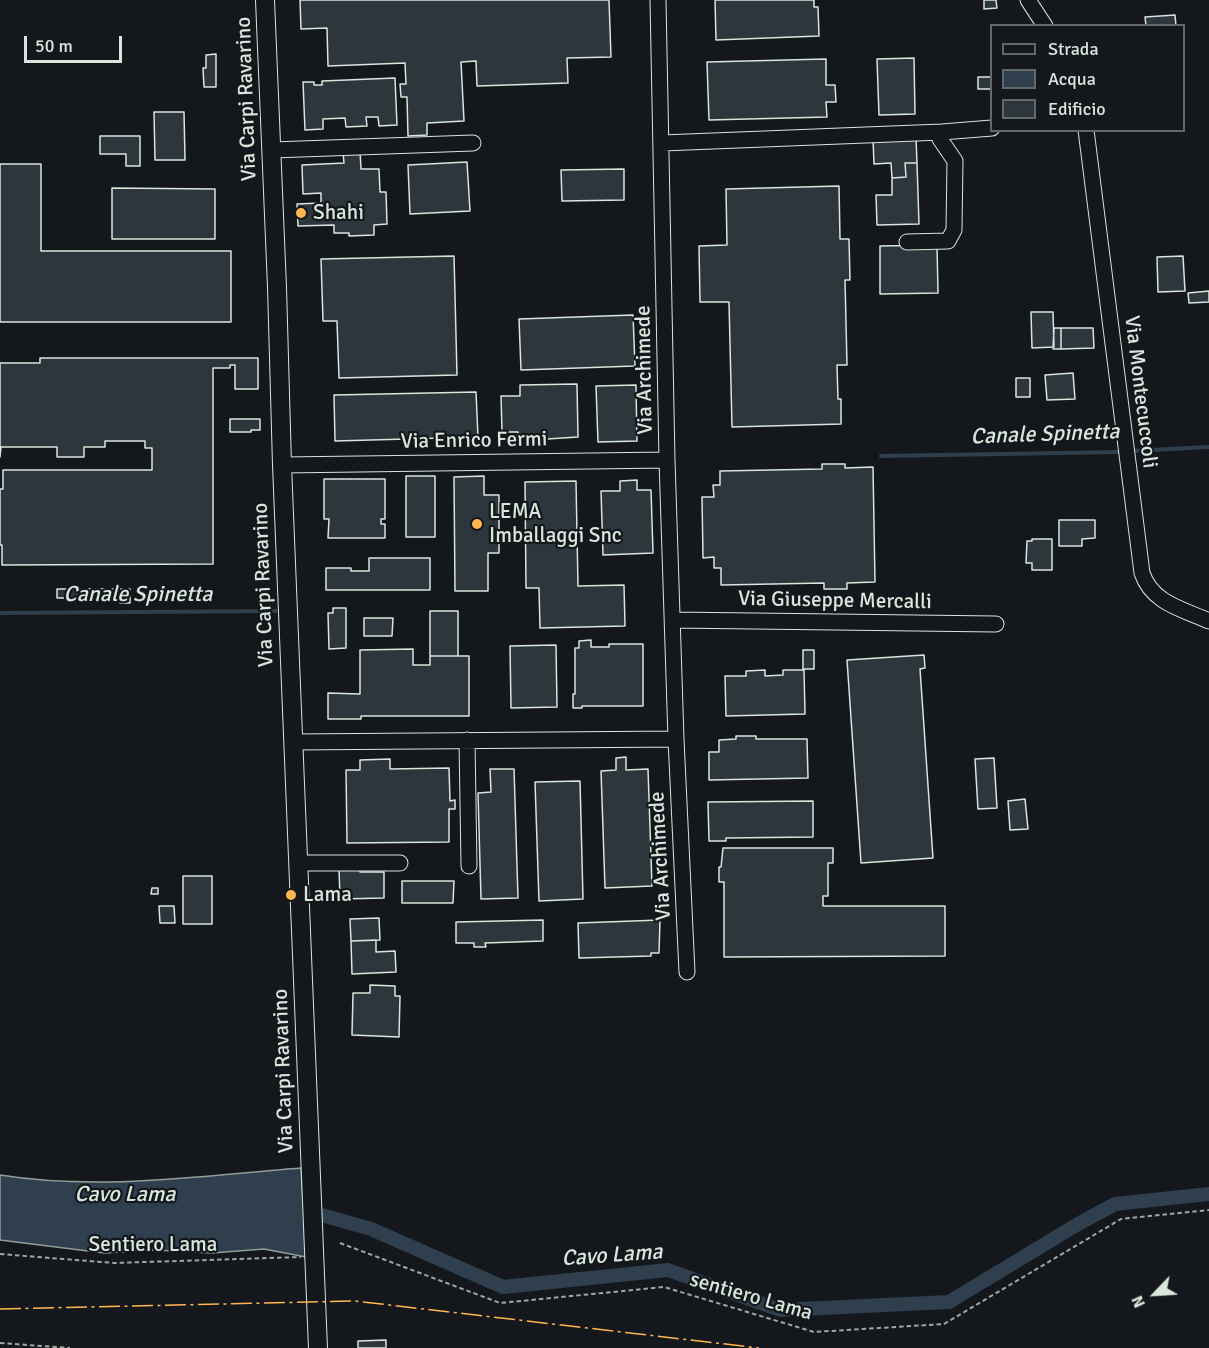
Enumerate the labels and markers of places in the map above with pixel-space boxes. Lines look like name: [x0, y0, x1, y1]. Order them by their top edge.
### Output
place label: Shahi: [313, 200, 364, 226]
marker: Shahi: [294, 206, 308, 220]
place label: LEMA Imballaggi Snc: [489, 499, 622, 549]
marker: LEMA Imballaggi Snc: [470, 517, 484, 531]
place label: Lama: [303, 882, 352, 908]
marker: Lama: [284, 888, 298, 902]

